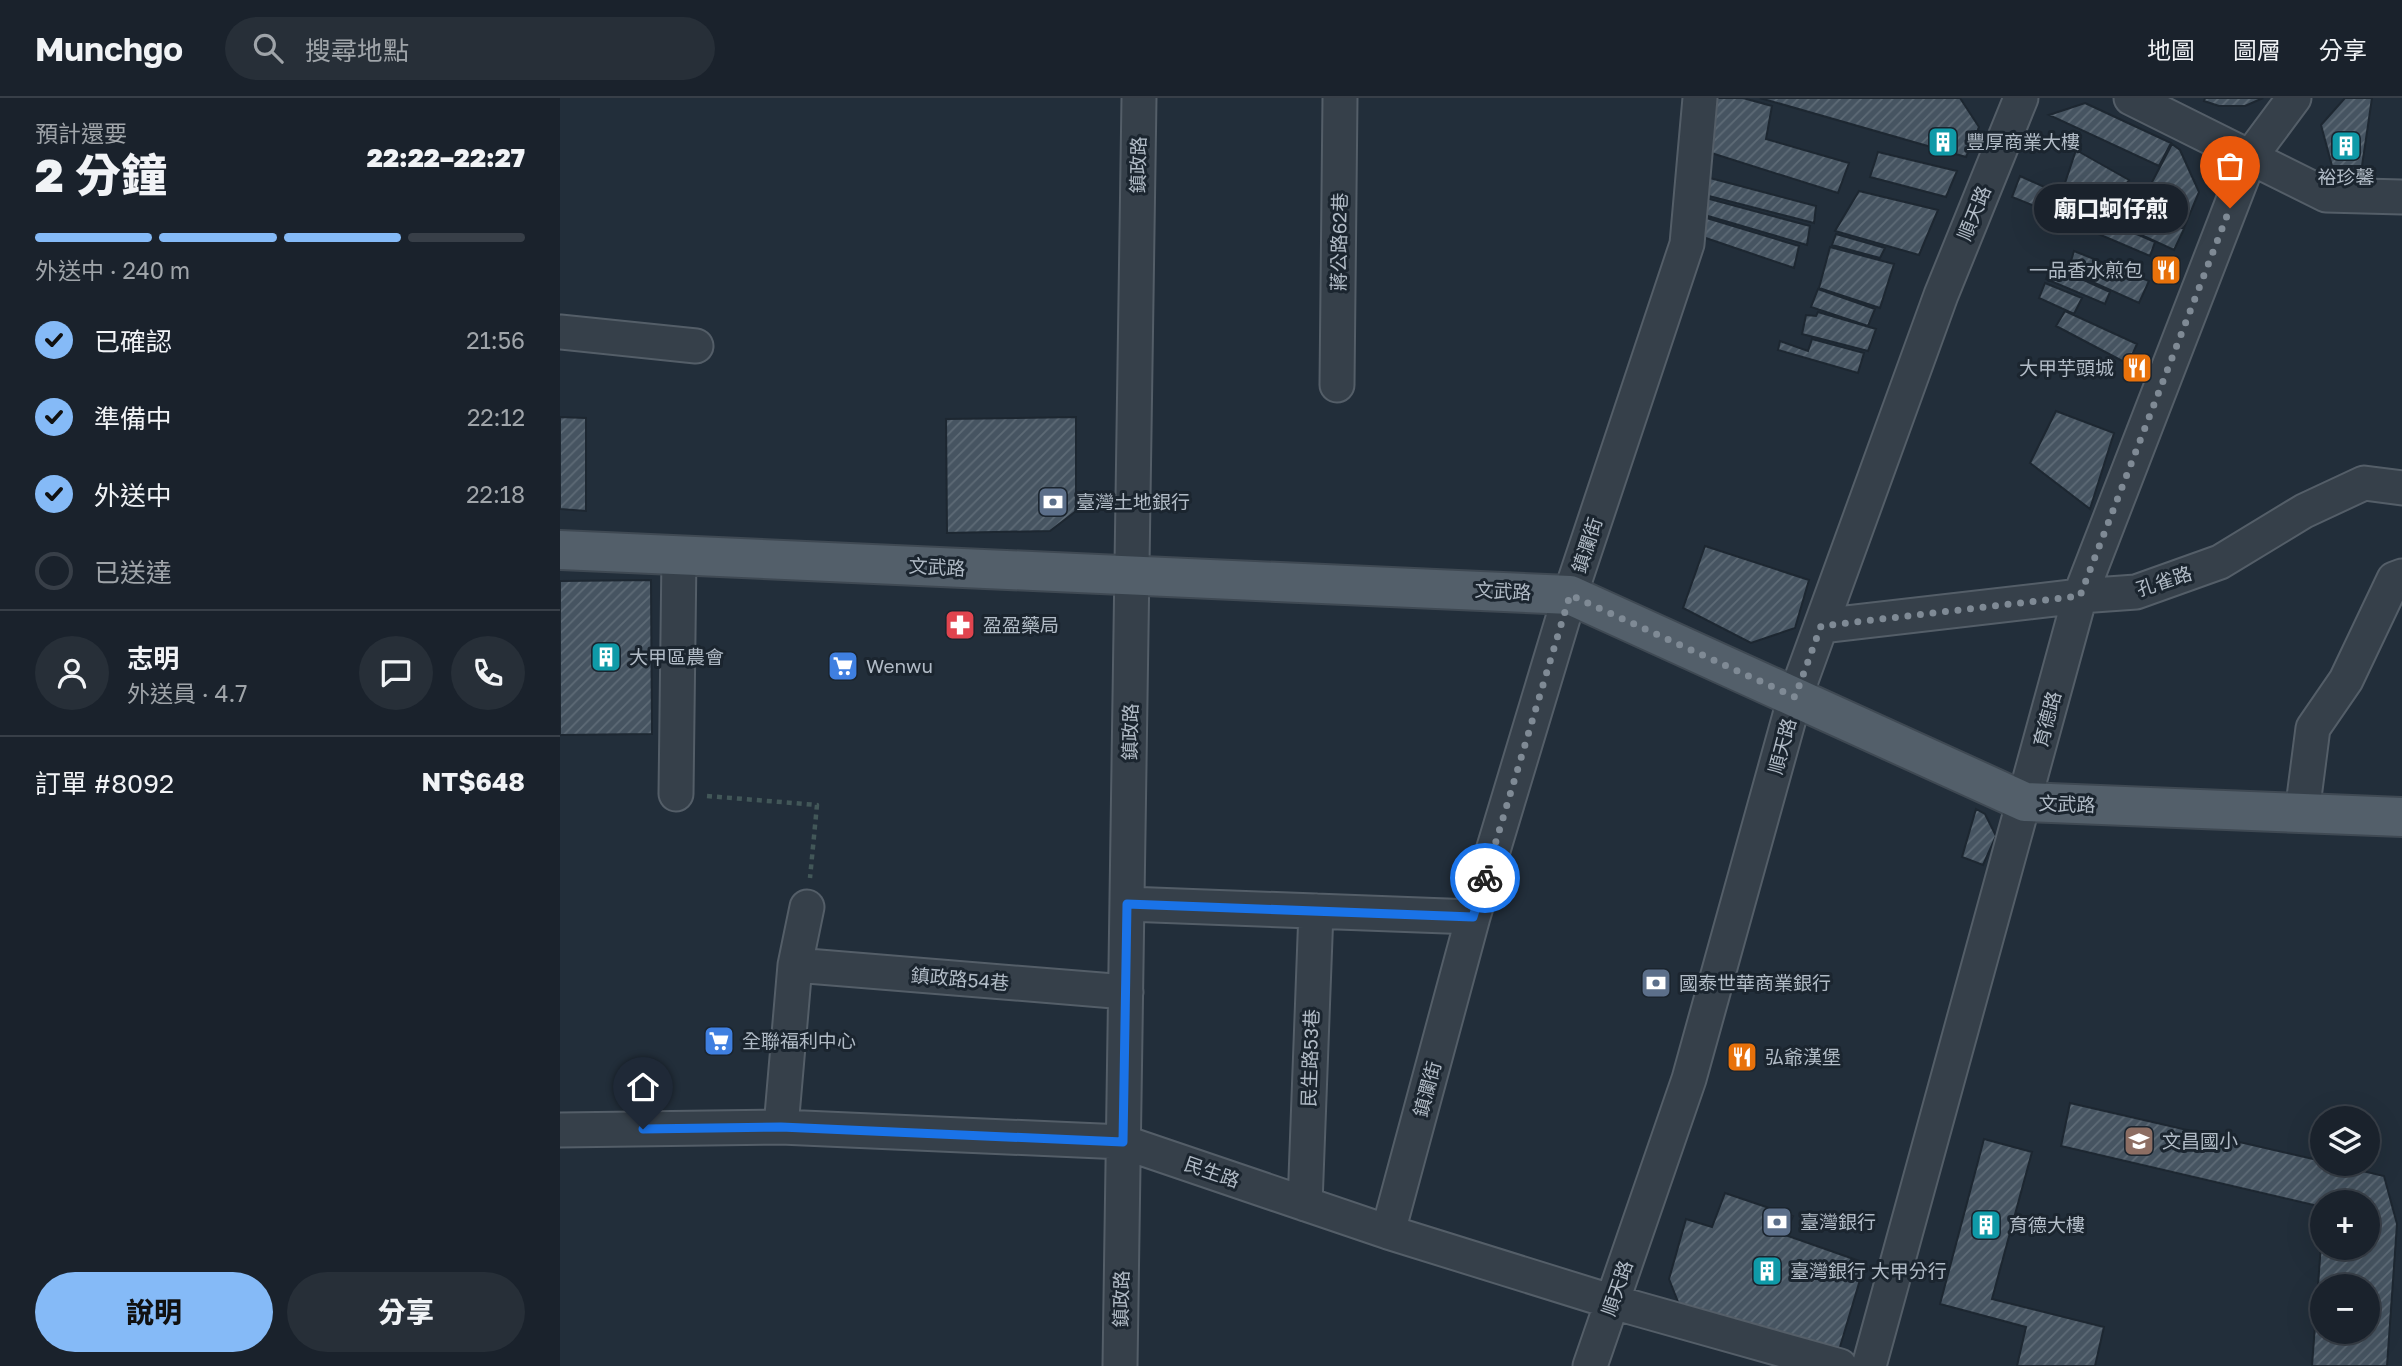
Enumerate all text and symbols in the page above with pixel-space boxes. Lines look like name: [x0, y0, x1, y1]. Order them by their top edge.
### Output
search box: [225, 17, 715, 80]
text: Munchgo: [35, 29, 183, 68]
icon: search: [249, 29, 287, 67]
text: 搜尋地點: [305, 35, 409, 66]
text: 地圖: [2147, 35, 2195, 64]
text: 圖層: [2233, 35, 2281, 64]
text: 分享: [2319, 35, 2367, 64]
text: 預計還要: [35, 119, 127, 147]
building icon: 豐厚商業大樓: [1926, 125, 1960, 159]
building icon: 裕珍馨: [2329, 129, 2363, 163]
place label: 豐厚商業大樓: [1966, 130, 2080, 153]
street label: 鎮政路: [1126, 136, 1149, 194]
pin: [2200, 136, 2260, 208]
text: 22:22–22:27: [367, 142, 525, 173]
text: 2 分鐘: [35, 147, 167, 202]
icon: bag: [2211, 147, 2249, 185]
place label: 裕珍馨: [2317, 165, 2375, 188]
street label: 順天路: [1952, 182, 1995, 244]
callout: 廟口蚵仔煎: [2034, 184, 2188, 232]
street label: 蔣公路62巷: [1326, 193, 1351, 291]
text: 廟口蚵仔煎: [2054, 194, 2169, 222]
restaurant icon: 一品香水煎包: [2149, 253, 2183, 287]
text: 外送中 · 240 m: [35, 256, 190, 284]
place label: 一品香水煎包: [2029, 258, 2143, 281]
icon: check: [35, 321, 73, 359]
text: 已確認: [94, 326, 172, 357]
text: 21:56: [466, 326, 525, 354]
restaurant icon: 大甲芋頭城: [2120, 351, 2154, 385]
place label: 大甲芋頭城: [2019, 356, 2114, 379]
icon: check: [35, 398, 73, 436]
text: 準備中: [94, 403, 172, 434]
text: 22:12: [467, 403, 525, 431]
icon: check: [35, 475, 73, 513]
text: 外送中: [94, 480, 172, 511]
text: 22:18: [466, 480, 525, 508]
bank icon: 臺灣土地銀行: [1036, 485, 1070, 519]
place label: 臺灣土地銀行: [1076, 490, 1190, 513]
street label: 鎮瀾街: [1567, 514, 1606, 576]
street label: 文武路: [908, 554, 966, 579]
text: 已送達: [94, 557, 172, 588]
street label: 孔雀路: [2133, 561, 2195, 600]
street label: 文武路: [1474, 578, 1532, 603]
pharmacy icon: 盈盈藥局: [943, 608, 977, 642]
place label: 盈盈藥局: [983, 613, 1059, 636]
button: person: [35, 636, 109, 710]
button: chat: [359, 636, 433, 710]
button: phone: [451, 636, 525, 710]
building icon: 大甲區農會: [589, 640, 623, 674]
text: 志明: [127, 643, 179, 674]
place label: 大甲區農會: [629, 645, 724, 668]
supermarket icon: Wenwu: [826, 649, 860, 683]
place label: Wenwu: [866, 654, 933, 677]
text: 外送員 · 4.7: [127, 679, 248, 707]
street label: 育德路: [2028, 688, 2065, 749]
street label: 鎮政路: [1118, 703, 1141, 761]
street label: 順天路: [1763, 715, 1800, 776]
text: NT$648: [422, 766, 525, 797]
text: 訂單 #8092: [35, 768, 174, 799]
street label: 文武路: [2038, 791, 2096, 816]
courier: [1450, 843, 1520, 913]
icon: bike: [1466, 859, 1504, 897]
street label: 鎮政路54巷: [910, 963, 1010, 994]
bank icon: 國泰世華商業銀行: [1639, 966, 1673, 1000]
place label: 國泰世華商業銀行: [1679, 971, 1831, 994]
street label: 民生路53巷: [1296, 1009, 1323, 1107]
supermarket icon: 全聯福利中心: [702, 1024, 736, 1058]
place label: 全聯福利中心: [742, 1029, 856, 1052]
restaurant icon: 弘爺漢堡: [1725, 1040, 1759, 1074]
place label: 弘爺漢堡: [1765, 1045, 1841, 1068]
pin: [613, 1057, 673, 1129]
street label: 鎮瀾街: [1408, 1058, 1445, 1119]
icon: home: [624, 1068, 662, 1106]
map controls: [2310, 1106, 2380, 1344]
button: layers: [2310, 1106, 2380, 1176]
school or university icon: 文昌國小: [2122, 1124, 2156, 1158]
place label: 文昌國小: [2162, 1129, 2238, 1152]
street label: 民生路: [1181, 1151, 1243, 1192]
button: +: [2310, 1190, 2380, 1260]
bank icon: 臺灣銀行: [1760, 1205, 1794, 1239]
building icon: 育德大樓: [1969, 1208, 2003, 1242]
place label: 臺灣銀行: [1800, 1210, 1876, 1233]
place label: 育德大樓: [2009, 1213, 2085, 1236]
building icon: 臺灣銀行 大甲分行: [1750, 1254, 1784, 1288]
street label: 順天路: [1596, 1257, 1637, 1319]
place label: 臺灣銀行 大甲分行: [1790, 1259, 1947, 1282]
street label: 鎮政路: [1109, 1270, 1132, 1328]
button: 說明: [35, 1272, 273, 1352]
button: 分享: [287, 1272, 525, 1352]
button: −: [2310, 1274, 2380, 1344]

